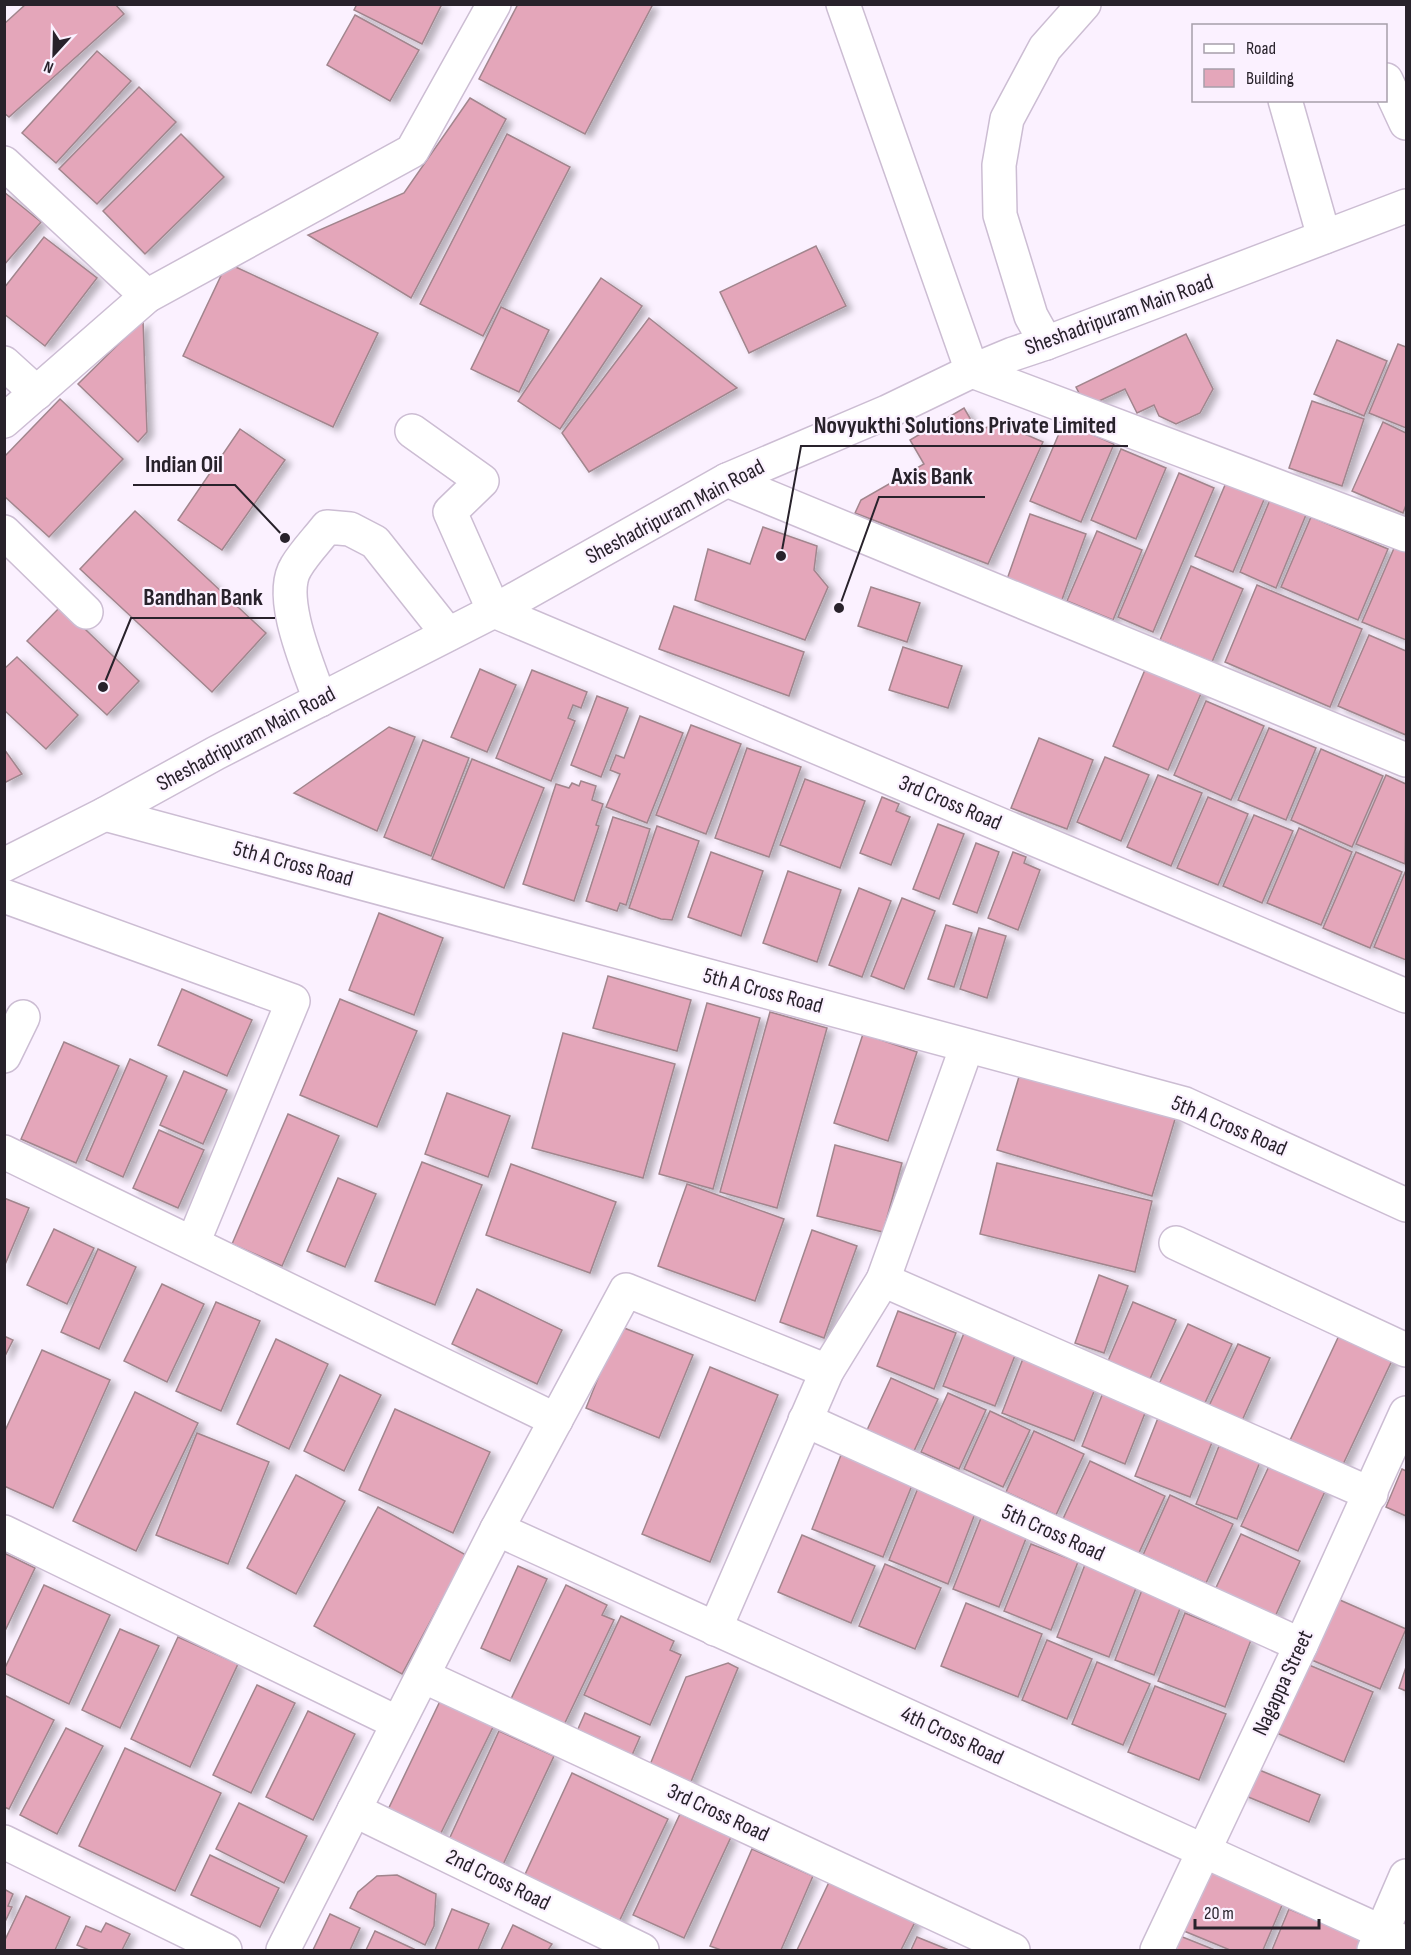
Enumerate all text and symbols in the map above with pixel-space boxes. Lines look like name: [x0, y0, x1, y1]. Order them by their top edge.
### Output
north arrow: [24, 24, 84, 84]
legend: [1192, 24, 1387, 102]
text: Road: [1246, 38, 1276, 59]
text: N: [41, 56, 56, 77]
text: Building: [1246, 68, 1294, 89]
street label: Sheshadripuram Main Road: [1021, 268, 1217, 362]
callout: Novyukthi Solutions Private Limited: [801, 404, 1128, 446]
text: Novyukthi Solutions Private Limited: [814, 411, 1116, 440]
callout: Indian Oil: [133, 443, 235, 485]
text: Indian Oil: [145, 450, 223, 479]
street label: Sheshadripuram Main Road: [581, 453, 769, 571]
callout: Axis Bank: [879, 455, 985, 497]
text: Axis Bank: [890, 462, 973, 491]
callout: Bandhan Bank: [131, 576, 275, 618]
text: Bandhan Bank: [143, 583, 263, 612]
street label: Sheshadripuram Main Road: [152, 680, 340, 798]
street label: 3rd Cross Road: [894, 769, 1006, 837]
street label: 5th A Cross Road: [230, 835, 356, 893]
street label: 5th A Cross Road: [700, 962, 826, 1020]
street label: 5th A Cross Road: [1167, 1090, 1291, 1162]
street label: 5th Cross Road: [997, 1498, 1109, 1568]
street label: Nagappa Street: [1247, 1626, 1319, 1740]
street label: 4th Cross Road: [896, 1700, 1008, 1772]
street label: 3rd Cross Road: [663, 1778, 773, 1848]
street label: 2nd Cross Road: [442, 1843, 554, 1917]
scale bar: [1195, 1892, 1320, 1930]
text: 20 m: [1204, 1903, 1234, 1924]

